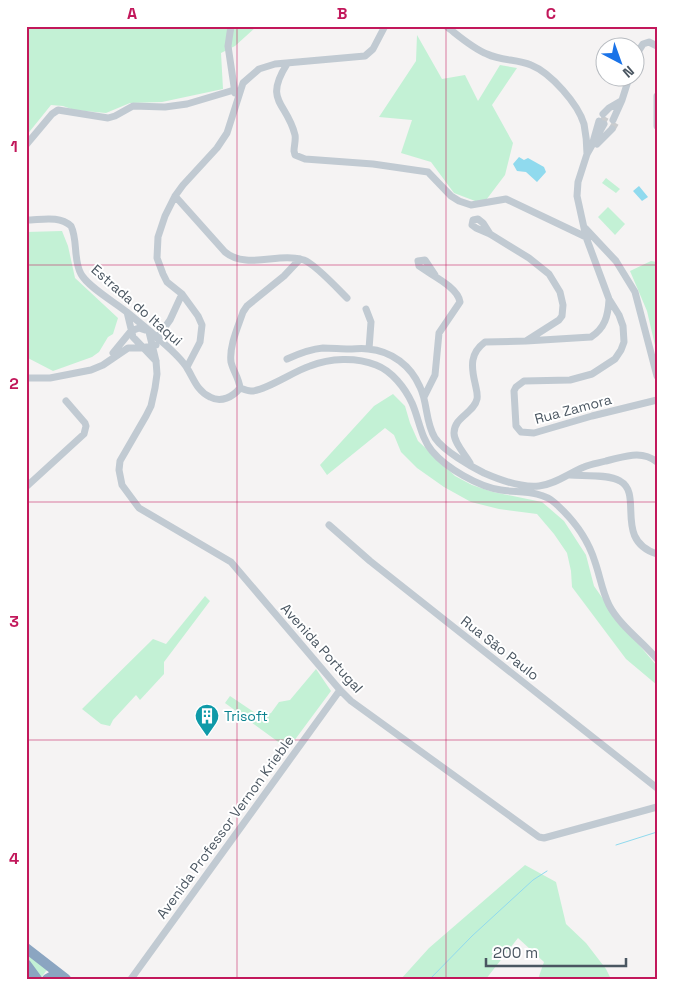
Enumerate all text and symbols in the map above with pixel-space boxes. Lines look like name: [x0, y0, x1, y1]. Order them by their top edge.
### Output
text: A: [127, 3, 137, 24]
text: B: [337, 3, 347, 24]
text: C: [546, 3, 556, 24]
north arrow: [596, 38, 646, 88]
text: N: [619, 62, 638, 82]
text: 1: [10, 136, 18, 157]
street label: Estrada do Itaqui: [88, 260, 186, 350]
text: 2: [9, 373, 19, 394]
street label: Rua Zamora: [533, 390, 613, 428]
street label: Avenida Portugal: [277, 599, 367, 697]
text: 3: [9, 611, 19, 632]
street label: Rua São Paulo: [457, 612, 543, 684]
building icon: Trisoft: [194, 703, 220, 737]
place label: Trisoft: [224, 707, 268, 725]
street label: Avenida Professor Vernon Krieble: [152, 732, 298, 922]
text: 4: [9, 848, 19, 869]
scale bar: [486, 935, 626, 967]
text: 200 m: [493, 943, 538, 962]

